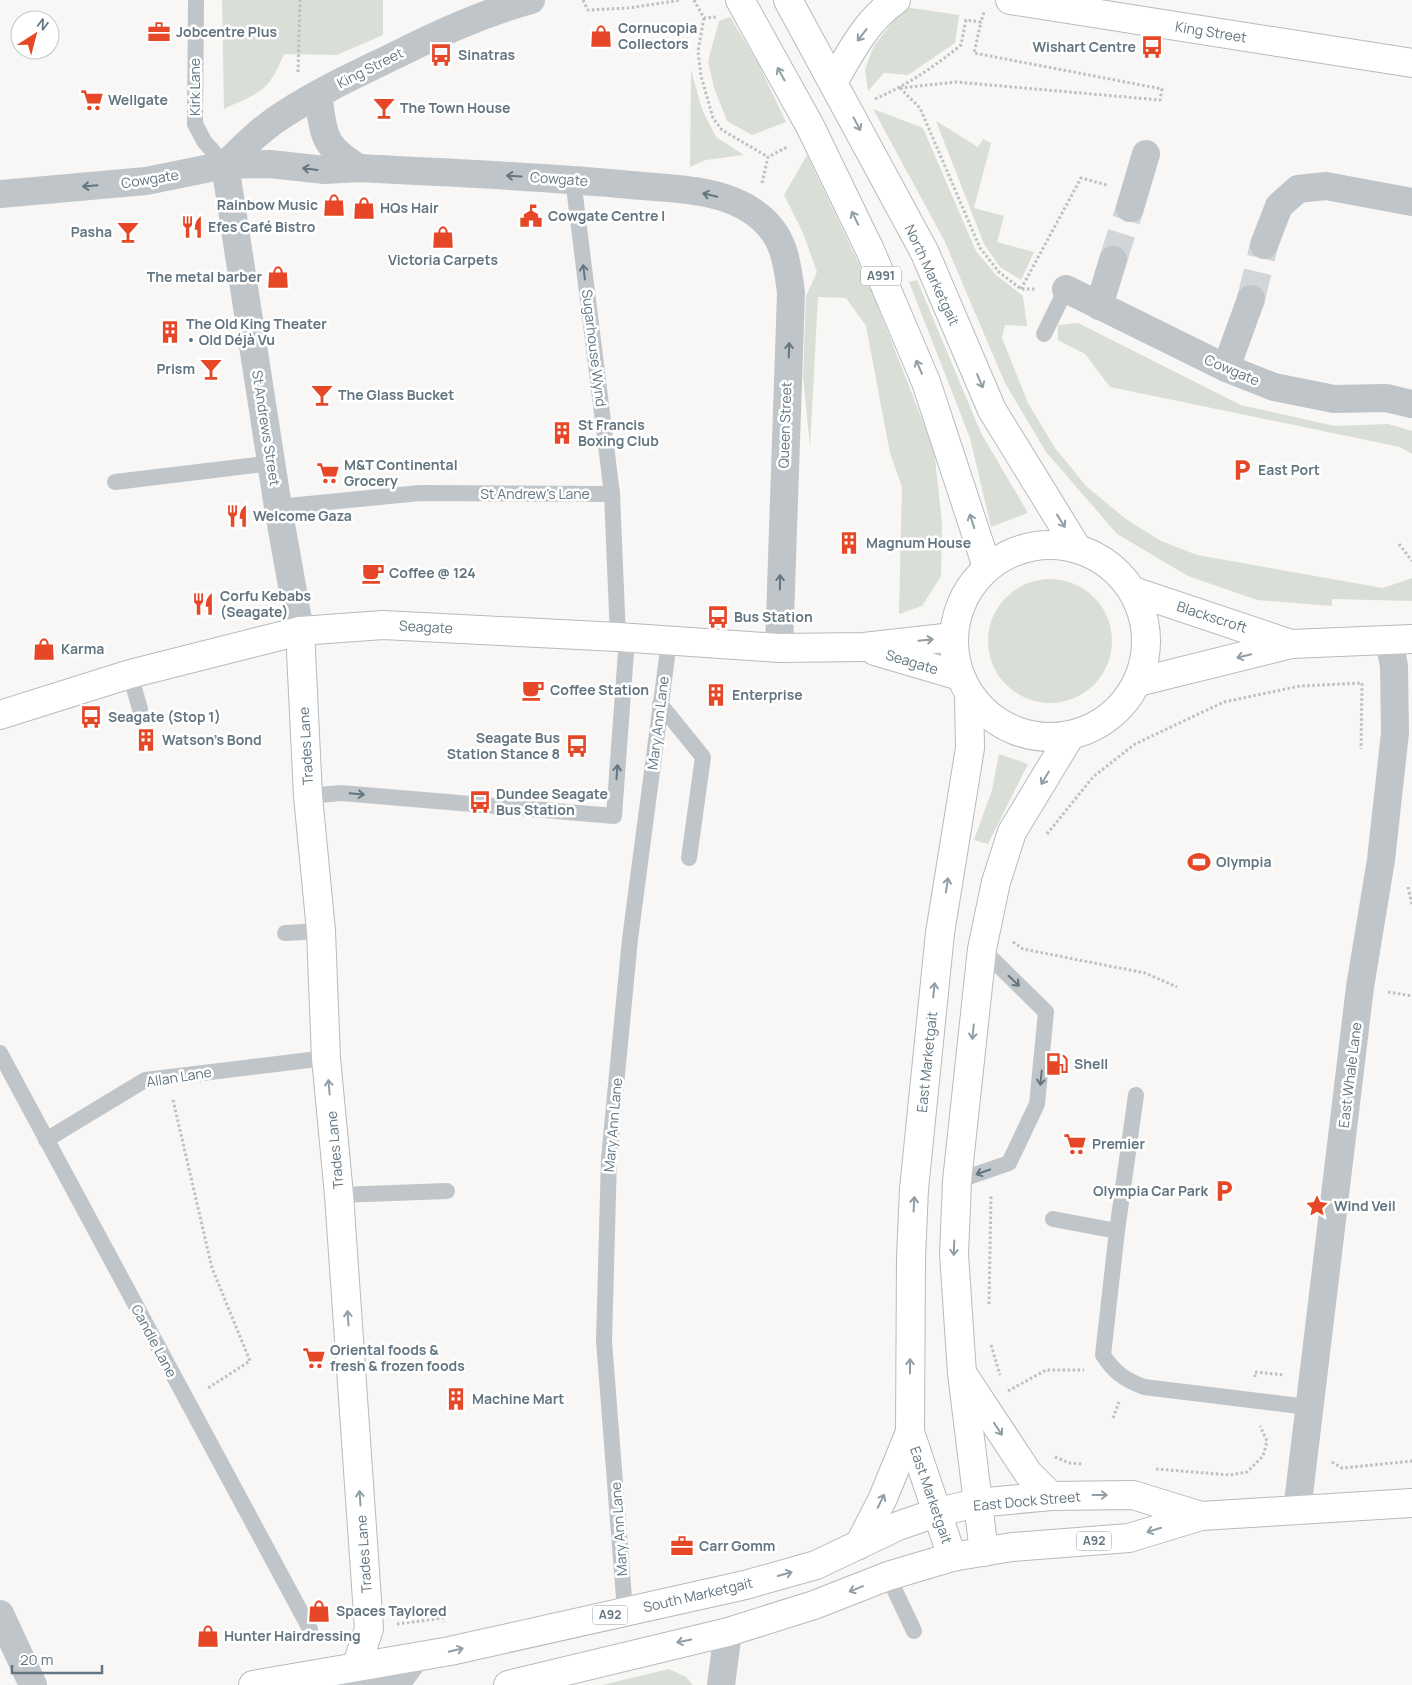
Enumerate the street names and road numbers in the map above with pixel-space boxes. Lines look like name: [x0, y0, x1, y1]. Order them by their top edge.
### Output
street label: King Street: [1174, 16, 1249, 47]
street label: King Street: [333, 43, 407, 92]
street label: Kirk Lane: [185, 58, 204, 116]
street label: Cowgate: [120, 165, 180, 192]
street label: Cowgate: [529, 167, 589, 190]
street label: North Marketgait: [901, 221, 964, 329]
road number: A991: [861, 266, 901, 286]
street label: Sugarhouse Wynd: [578, 288, 611, 408]
street label: Cowgate: [1202, 349, 1263, 390]
street label: St Andrews Street: [248, 369, 285, 488]
street label: Queen Street: [773, 381, 796, 469]
street label: St Andrew's Lane: [480, 484, 590, 503]
street label: Blackscroft: [1174, 596, 1250, 637]
street label: Seagate: [399, 616, 454, 637]
street label: Seagate: [884, 645, 941, 679]
street label: Mary Ann Lane: [642, 675, 673, 771]
street label: Trades Lane: [294, 706, 317, 786]
street label: East Marketgait: [912, 1010, 941, 1113]
street label: East Whale Lane: [1334, 1021, 1365, 1129]
street label: Allan Lane: [145, 1062, 213, 1091]
street label: Mary Ann Lane: [599, 1077, 626, 1173]
street label: Trades Lane: [322, 1110, 347, 1190]
street label: Candle Lane: [127, 1301, 182, 1381]
street label: East Marketgait: [906, 1444, 957, 1546]
street label: Mary Ann Lane: [606, 1481, 631, 1577]
street label: East Dock Street: [972, 1486, 1082, 1515]
street label: Trades Lane: [351, 1514, 376, 1594]
road number: A92: [1076, 1532, 1112, 1550]
street label: South Marketgait: [641, 1573, 755, 1616]
road number: A92: [592, 1606, 628, 1624]

